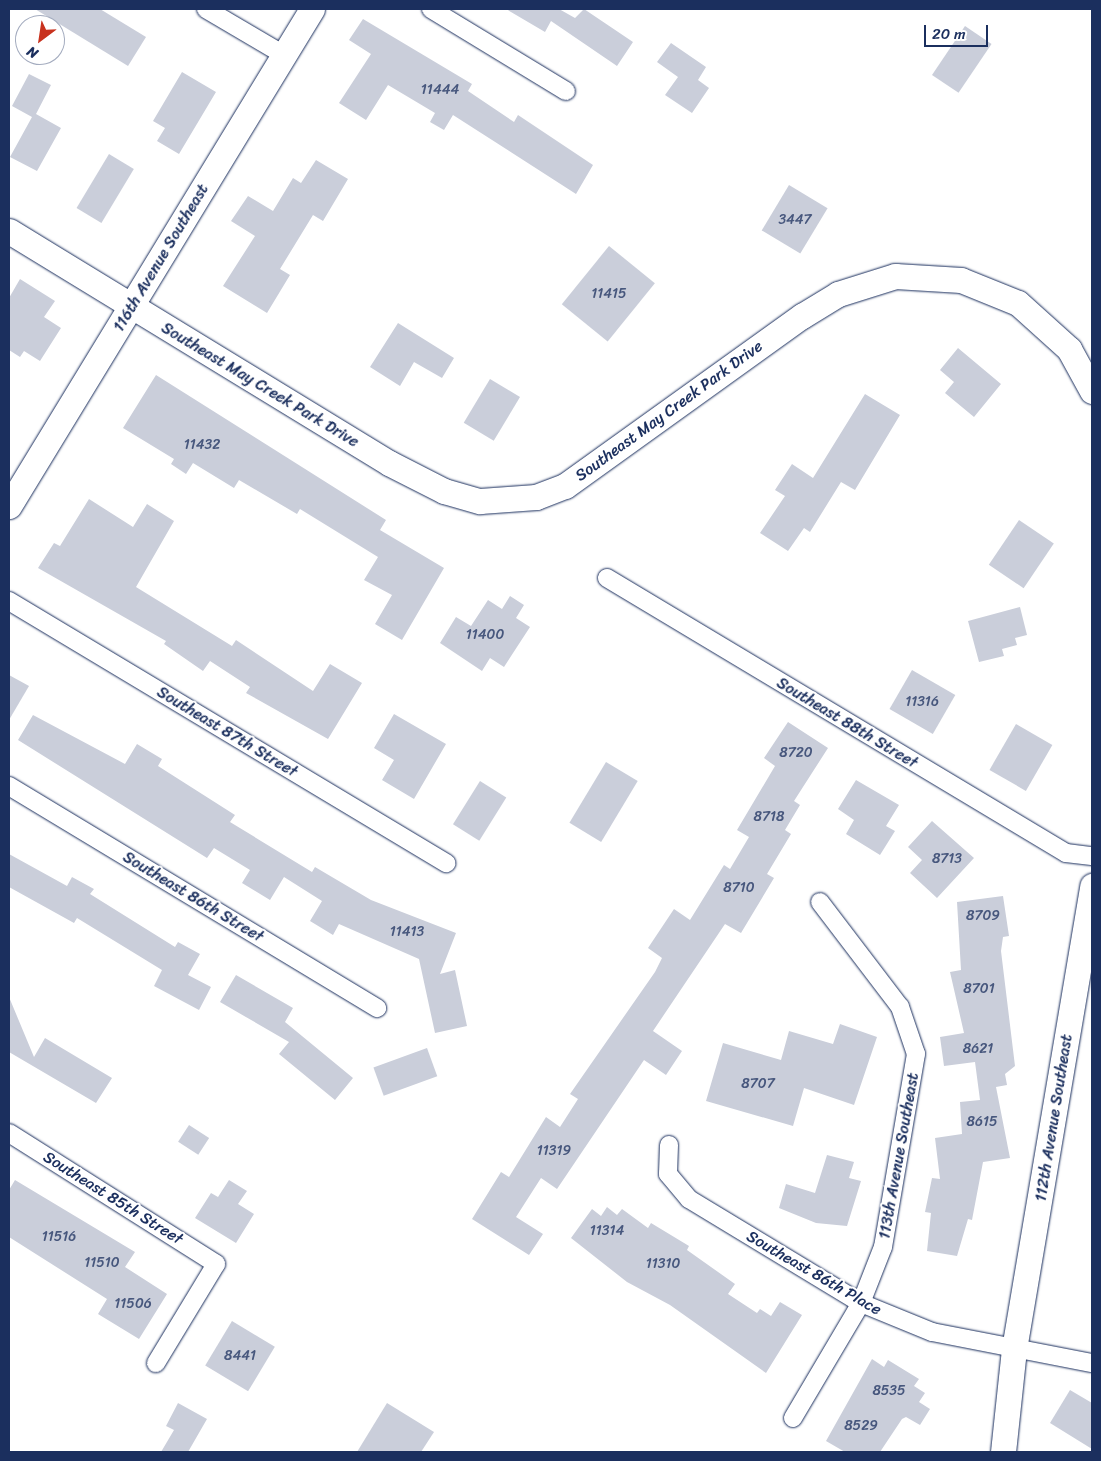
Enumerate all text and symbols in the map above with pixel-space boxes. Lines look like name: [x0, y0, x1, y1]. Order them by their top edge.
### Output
north arrow: [15, 15, 65, 65]
scale bar: [926, 15, 990, 47]
text: 20 m: [932, 21, 966, 47]
text: N: [22, 39, 43, 66]
house number: 11444: [421, 82, 459, 98]
street label: 116th Avenue Southeast: [109, 181, 213, 335]
house number: 3447: [778, 212, 812, 228]
house number: 11415: [591, 286, 627, 302]
street label: Southeast May Creek Park Drive: [157, 318, 363, 452]
street label: Southeast May Creek Park Drive: [571, 336, 767, 486]
house number: 11432: [184, 437, 220, 453]
house number: 11400: [466, 627, 504, 643]
street label: Southeast 88th Street: [773, 673, 921, 773]
street label: Southeast 87th Street: [153, 682, 301, 782]
house number: 11316: [905, 694, 939, 710]
house number: 8720: [779, 745, 813, 761]
house number: 8718: [754, 809, 784, 825]
street label: Southeast 86th Street: [119, 847, 267, 947]
house number: 8713: [932, 851, 962, 867]
house number: 8710: [723, 880, 755, 896]
house number: 8709: [966, 908, 1000, 924]
house number: 11413: [390, 924, 424, 940]
house number: 8701: [963, 981, 995, 997]
street label: 112th Avenue Southeast: [1031, 1033, 1077, 1203]
house number: 8621: [963, 1041, 993, 1057]
street label: 113th Avenue Southeast: [875, 1071, 923, 1241]
house number: 8707: [741, 1076, 775, 1092]
house number: 8615: [967, 1114, 997, 1130]
house number: 11319: [537, 1143, 571, 1159]
street label: Southeast 85th Street: [40, 1147, 186, 1249]
house number: 11314: [590, 1223, 624, 1239]
street label: Southeast 86th Place: [743, 1227, 885, 1319]
house number: 11516: [42, 1229, 76, 1245]
house number: 11510: [84, 1255, 120, 1271]
house number: 11310: [646, 1256, 680, 1272]
house number: 11506: [114, 1296, 152, 1312]
house number: 8441: [224, 1348, 256, 1364]
house number: 8535: [872, 1383, 906, 1399]
house number: 8529: [844, 1418, 878, 1434]

